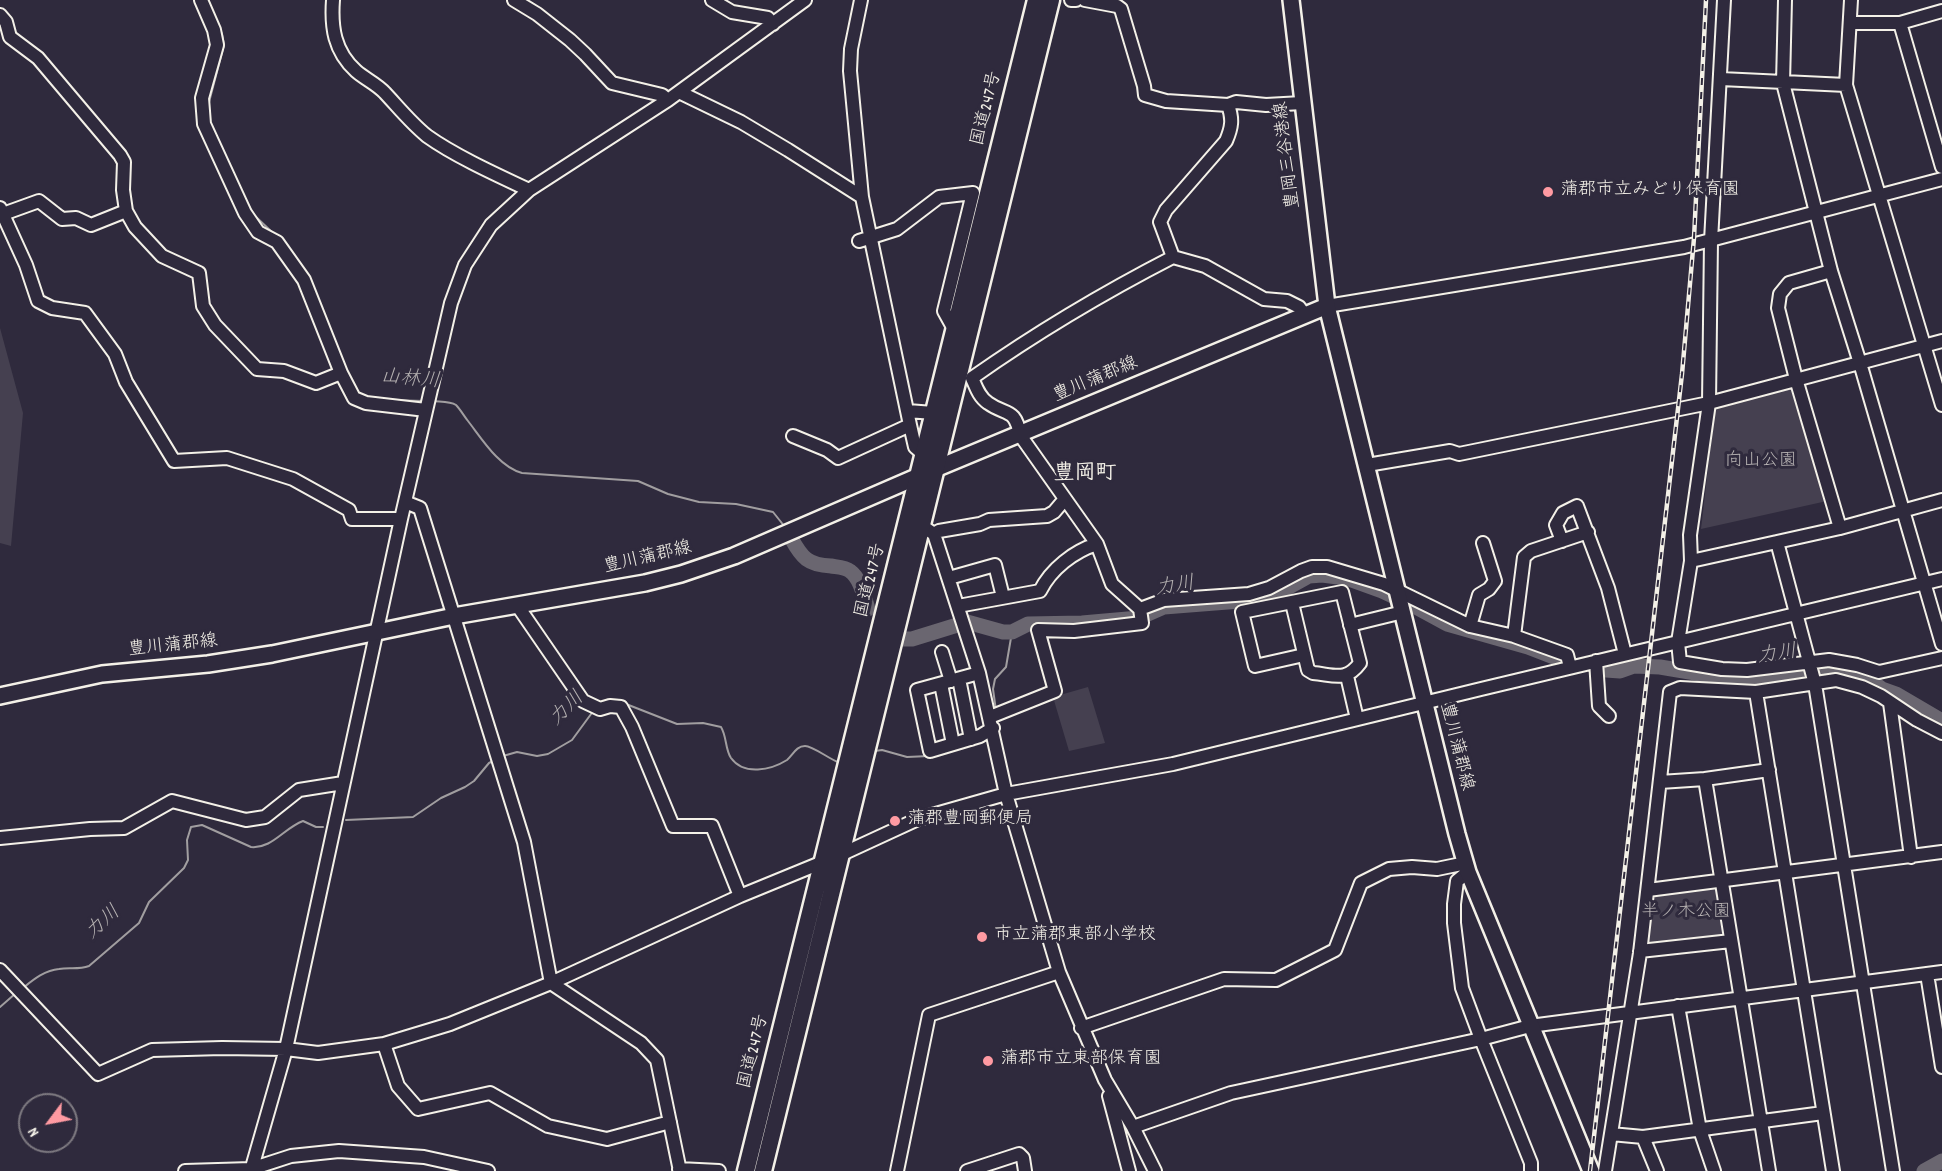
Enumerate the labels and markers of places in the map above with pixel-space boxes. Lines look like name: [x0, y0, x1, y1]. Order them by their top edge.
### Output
place label: 蒲郡市立みどり保育園: [1560, 181, 1740, 203]
marker: 蒲郡市立みどり保育園: [1541, 185, 1555, 199]
place label: 蒲郡豊岡郵便局: [907, 810, 1033, 832]
marker: 蒲郡豊岡郵便局: [888, 814, 902, 828]
place label: 市立蒲郡東部小学校: [994, 926, 1156, 948]
marker: 市立蒲郡東部小学校: [975, 930, 989, 944]
place label: 蒲郡市立東部保育園: [1000, 1050, 1162, 1072]
marker: 蒲郡市立東部保育園: [981, 1054, 995, 1068]

